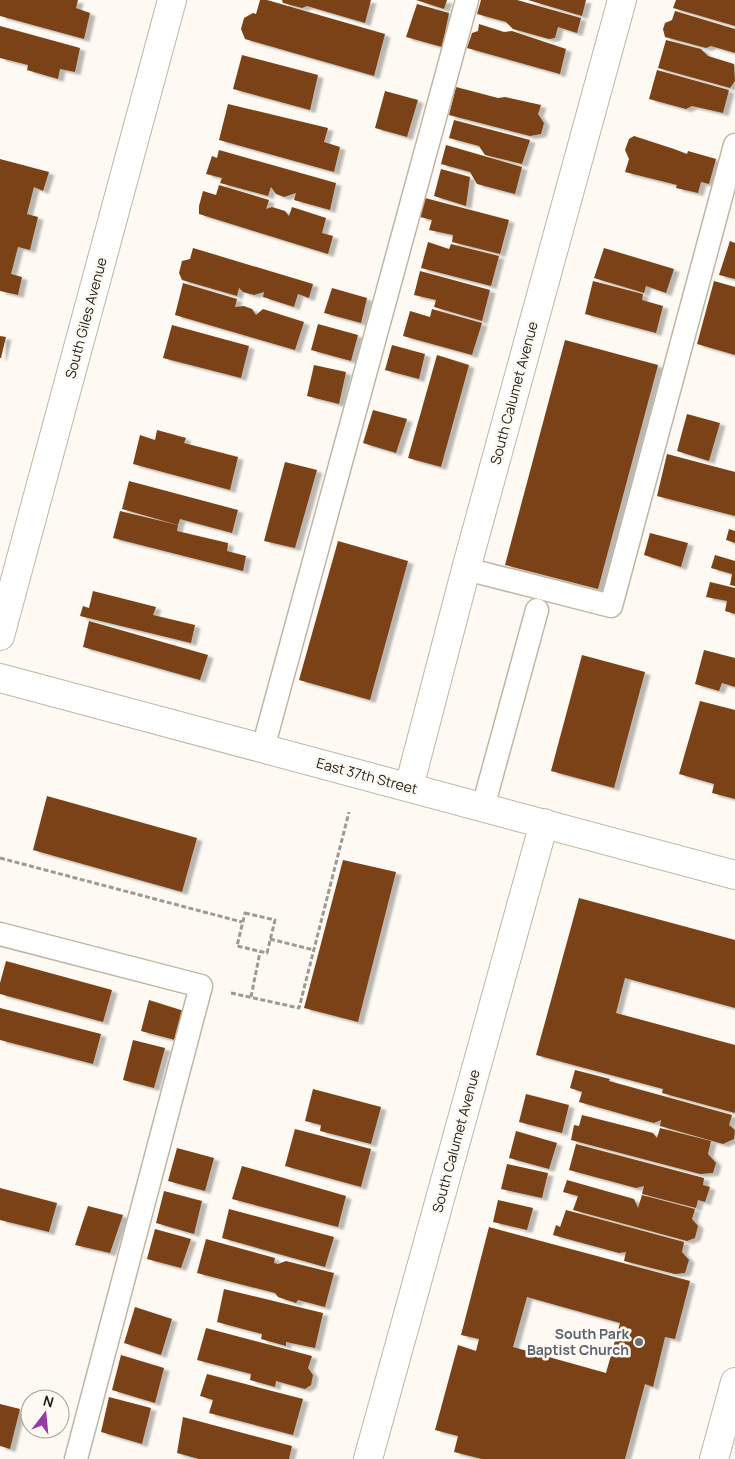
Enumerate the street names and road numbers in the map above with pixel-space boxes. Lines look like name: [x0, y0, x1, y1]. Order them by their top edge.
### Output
street label: South Giles Avenue: [60, 255, 111, 381]
street label: South Calumet Avenue: [485, 319, 542, 467]
street label: East 37th Street: [314, 753, 420, 798]
street label: South Calumet Avenue: [427, 1067, 484, 1215]

